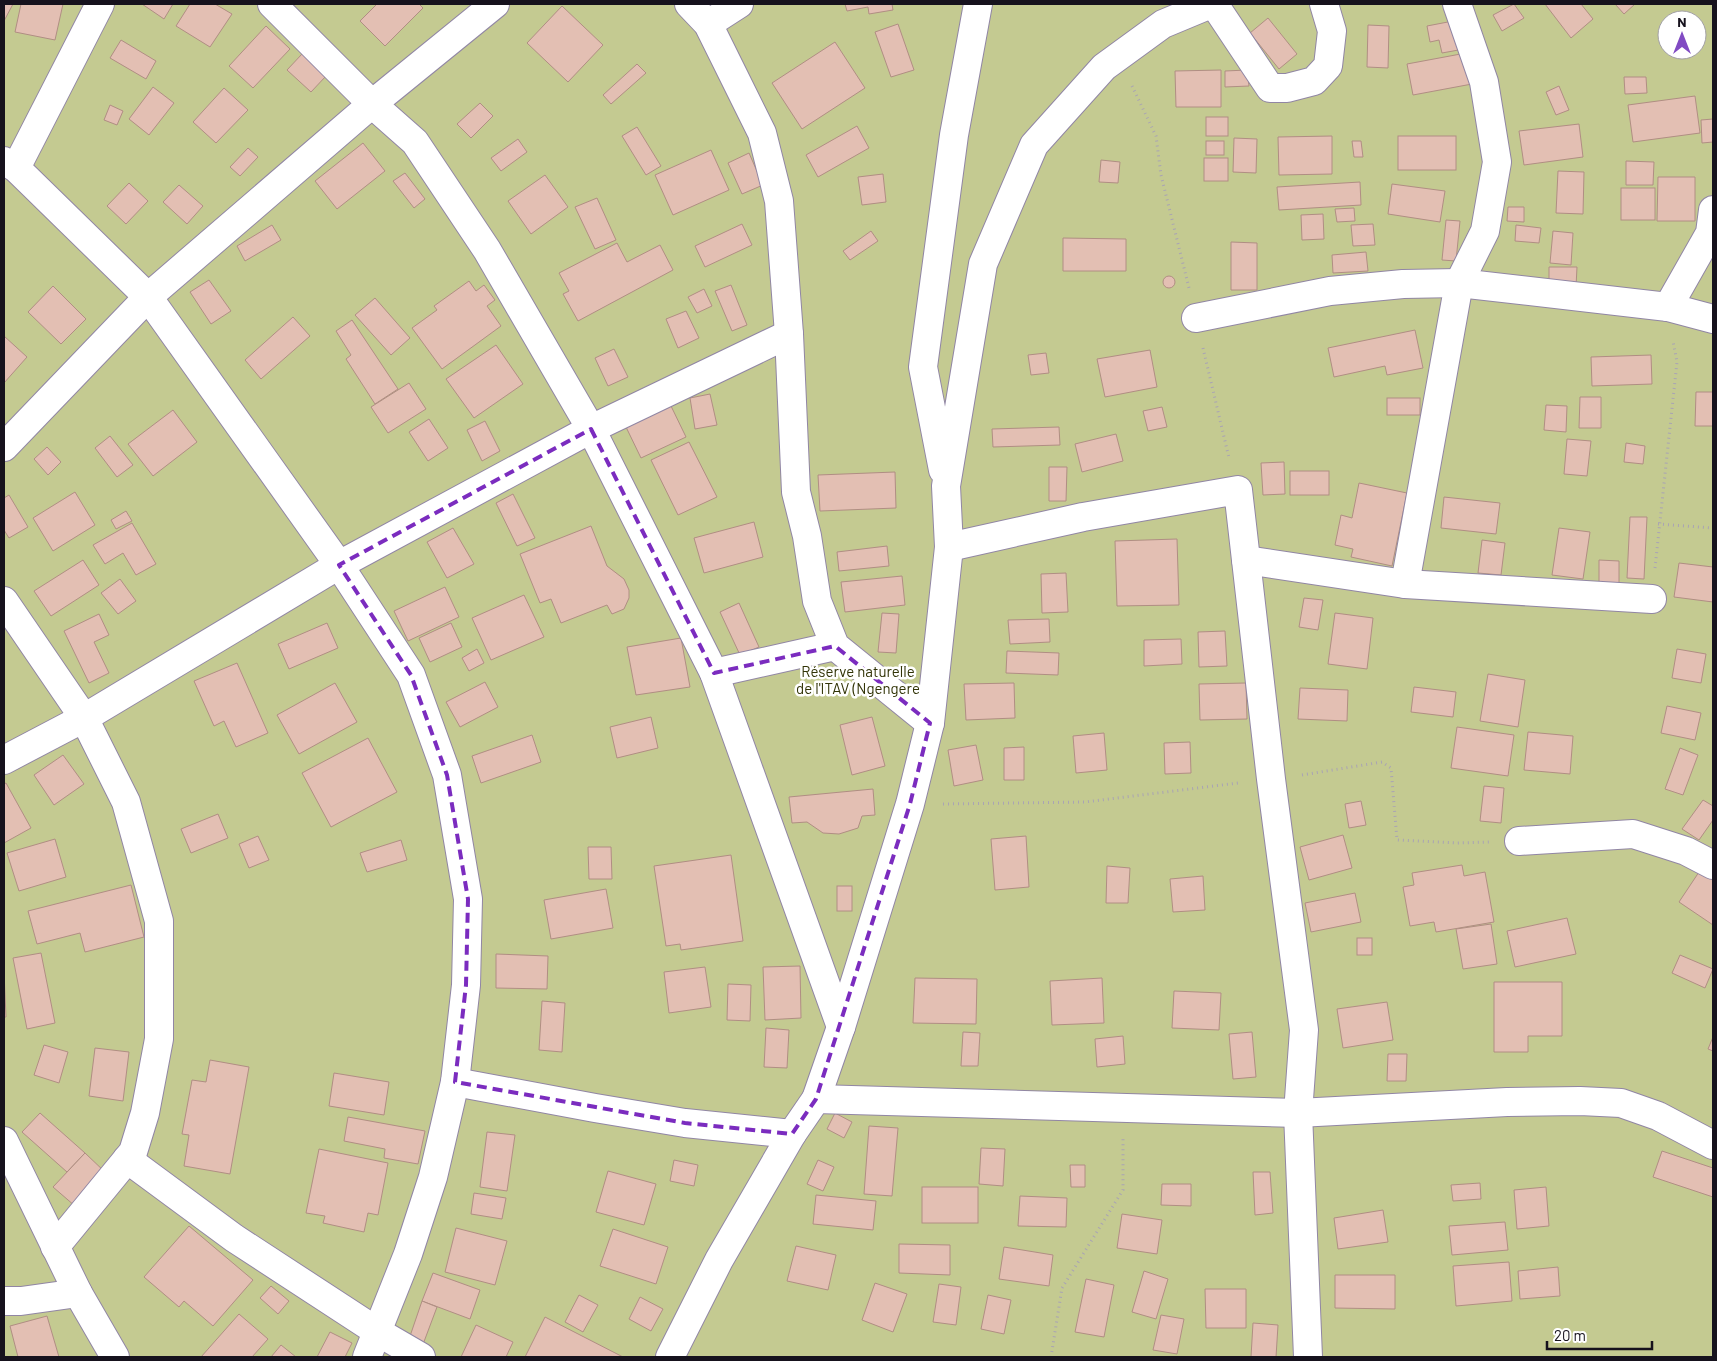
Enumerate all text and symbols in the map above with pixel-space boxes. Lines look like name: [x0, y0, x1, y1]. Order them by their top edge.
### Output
north arrow: [1657, 10, 1707, 60]
text: N: [1677, 13, 1687, 30]
park label: Réserve naturelle de l'ITAV (Ngengere: [796, 662, 920, 697]
scale bar: [1547, 1318, 1652, 1350]
text: 20 m: [1554, 1326, 1586, 1344]

